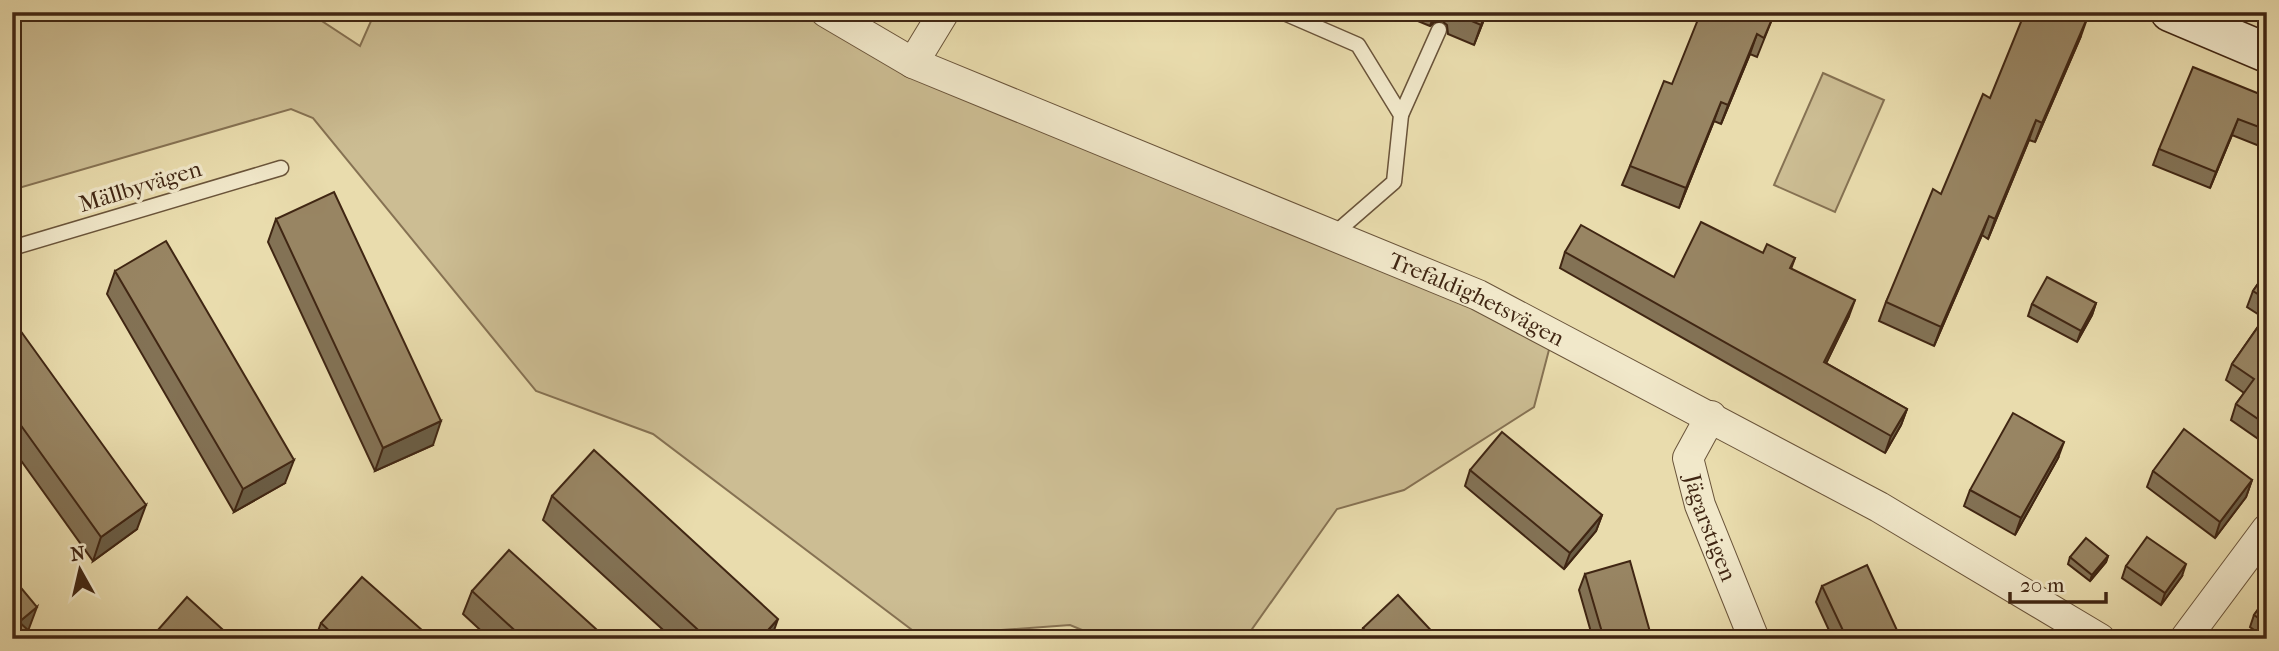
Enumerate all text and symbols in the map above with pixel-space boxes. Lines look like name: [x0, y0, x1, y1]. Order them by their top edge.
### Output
street label: Mällbyvägen: [76, 155, 205, 218]
street label: Trefaldighetsvägen: [1385, 247, 1569, 352]
street label: Jägarstigen: [1678, 469, 1742, 586]
north arrow: [46, 536, 116, 606]
text: N: [69, 542, 87, 566]
scale bar: [2010, 560, 2106, 604]
text: 20 m: [2020, 573, 2065, 597]

